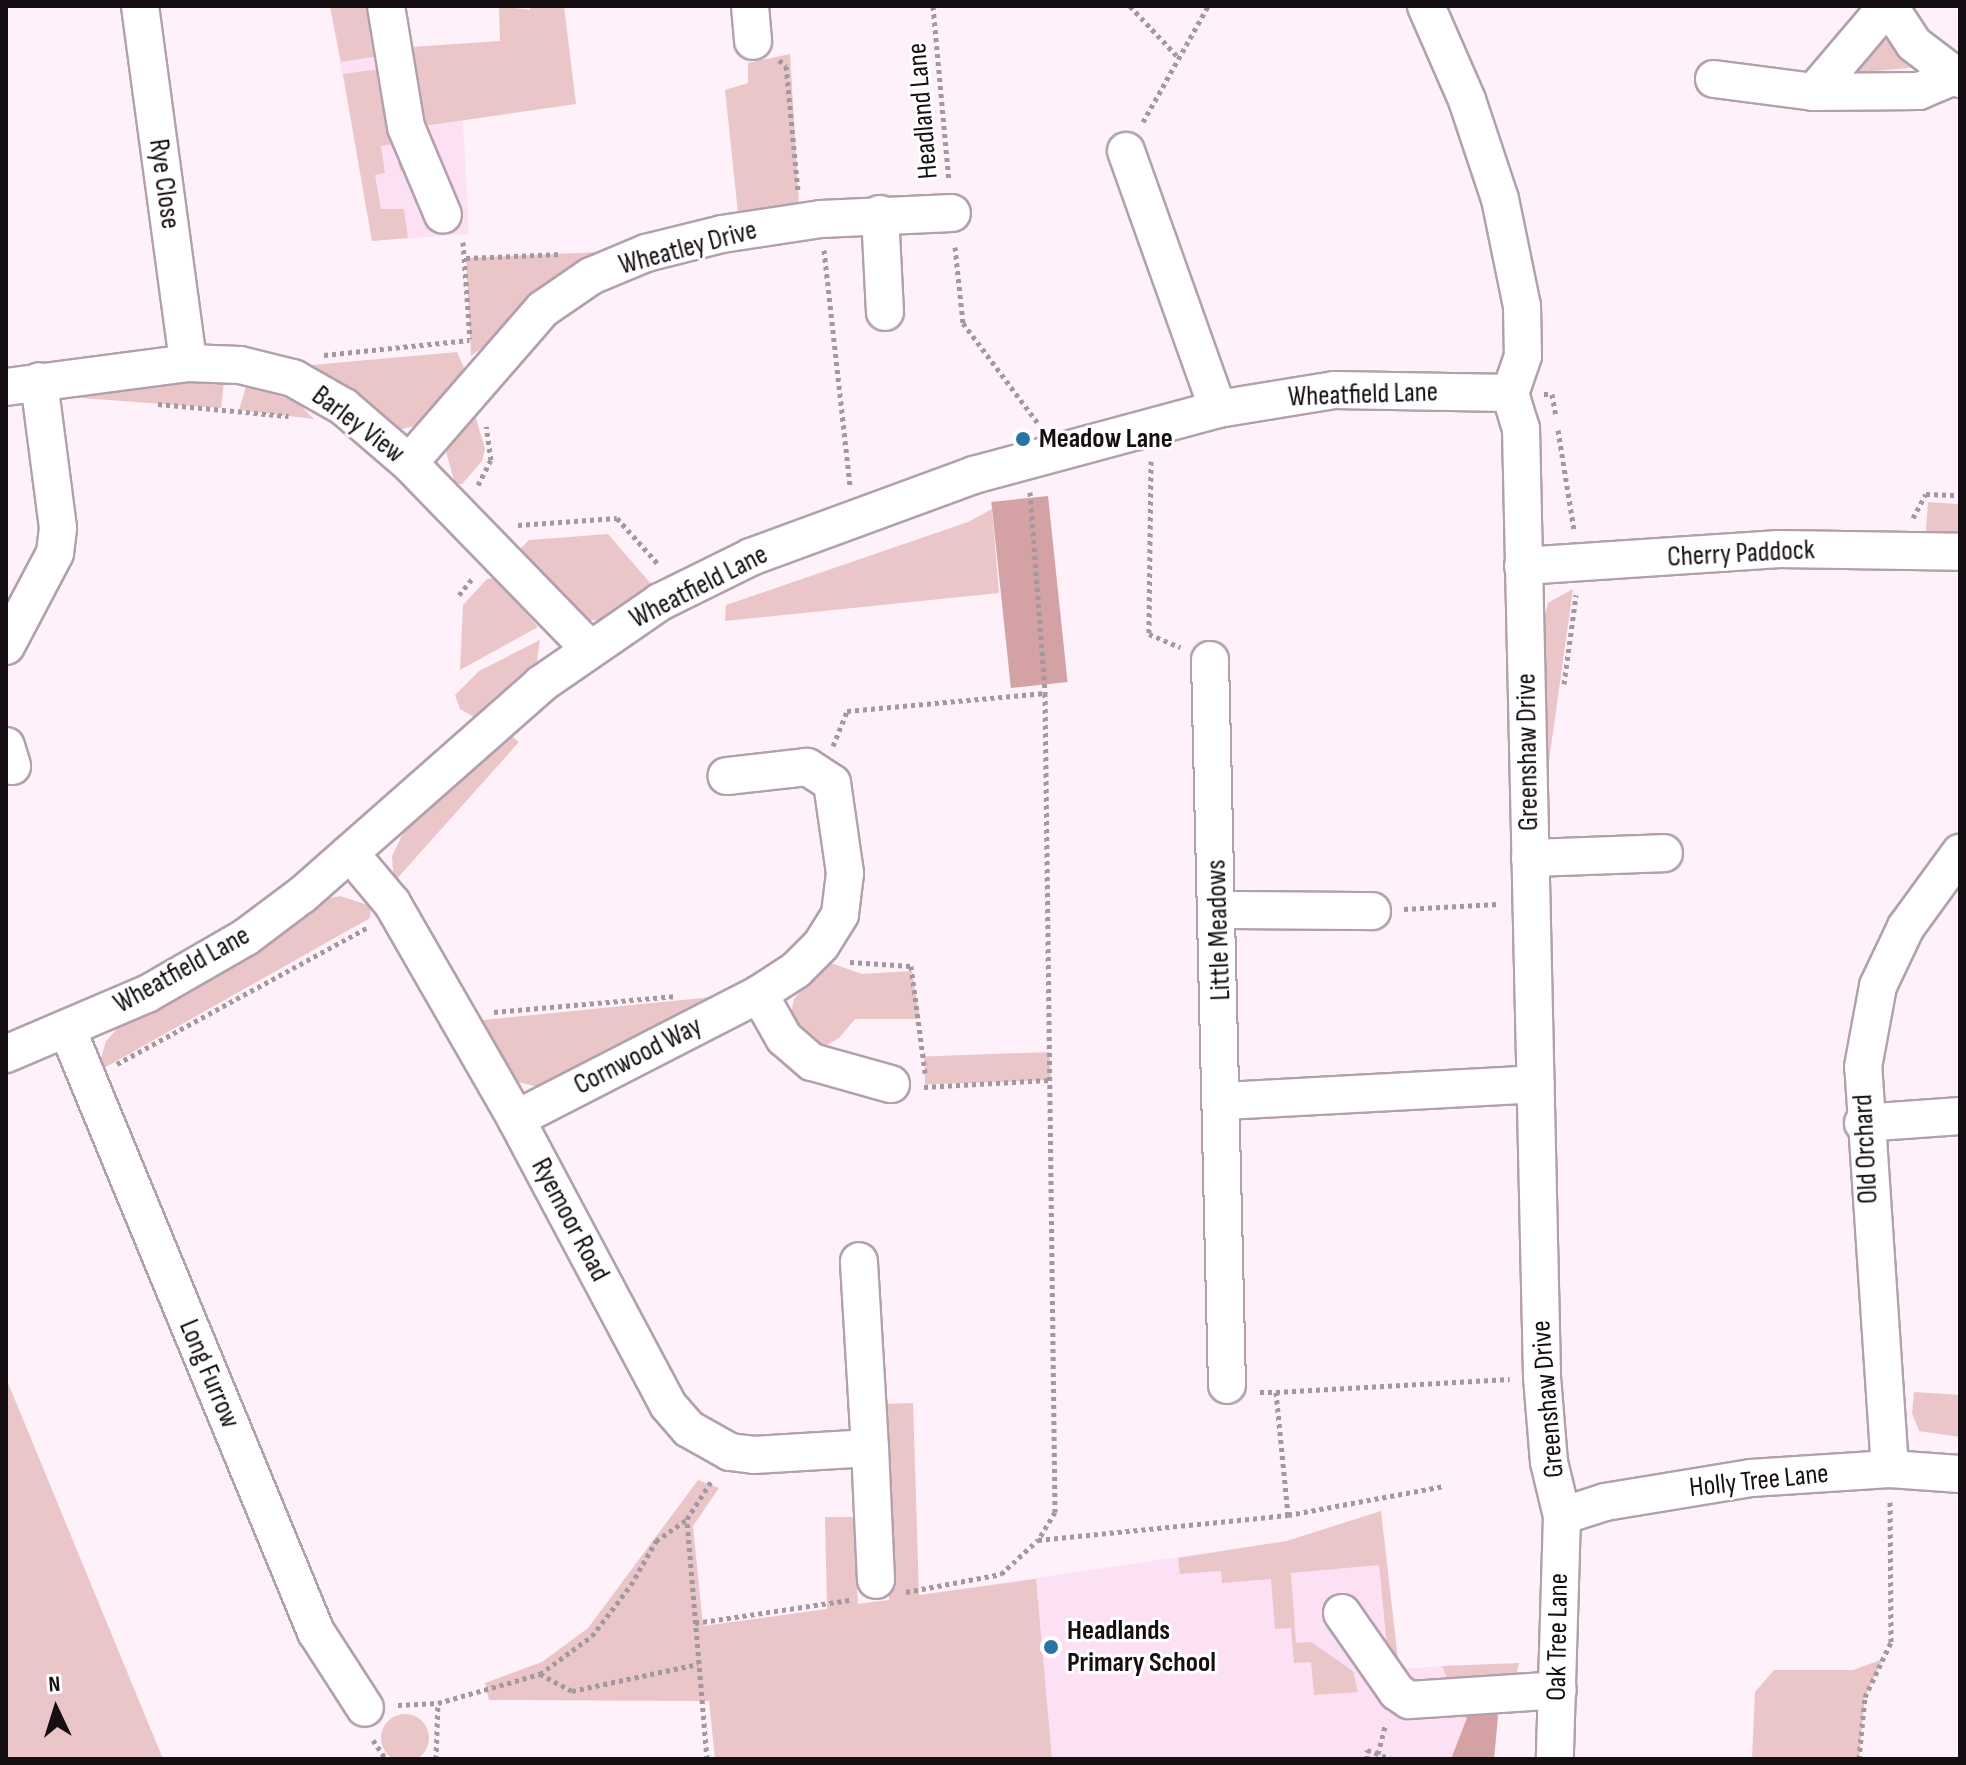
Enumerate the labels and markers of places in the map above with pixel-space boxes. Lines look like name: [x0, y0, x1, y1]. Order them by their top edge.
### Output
place label: Meadow Lane: [1039, 422, 1173, 456]
marker: Meadow Lane: [1014, 430, 1032, 448]
place label: Headlands Primary School: [1067, 1614, 1216, 1680]
marker: Headlands Primary School: [1042, 1638, 1060, 1656]

